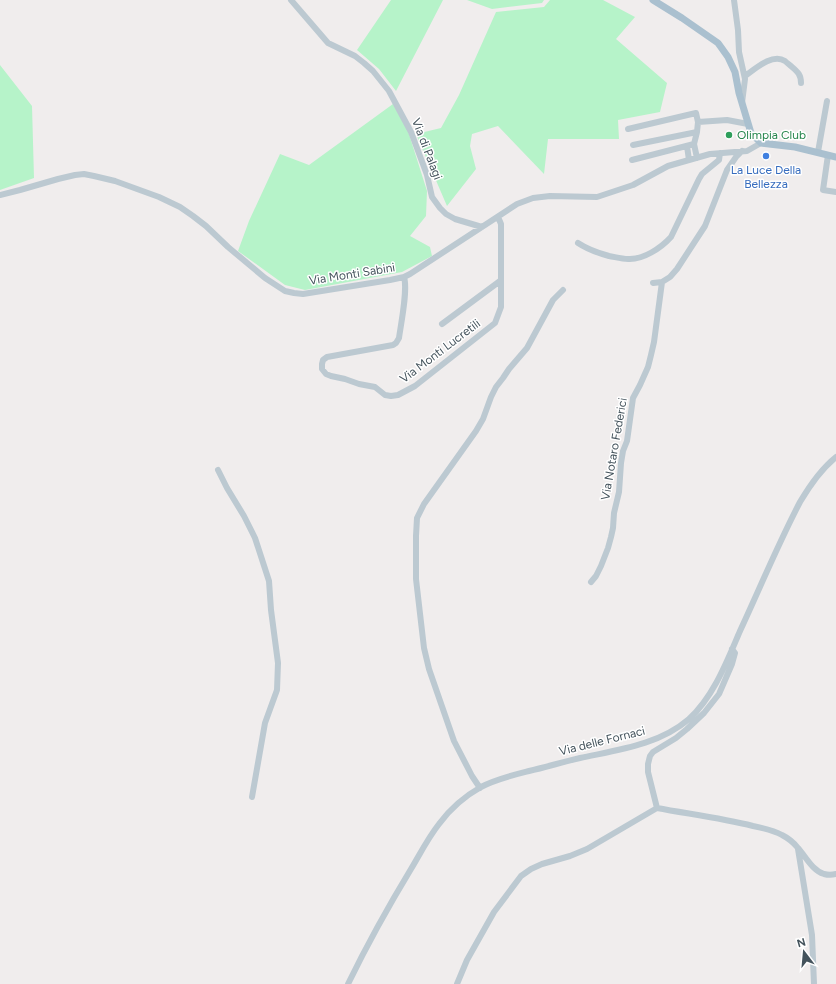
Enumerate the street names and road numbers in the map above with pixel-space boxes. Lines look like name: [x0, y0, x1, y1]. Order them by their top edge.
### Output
street label: Via di Palagi: [409, 116, 445, 182]
street label: Via Monti Sabini: [308, 260, 396, 288]
street label: Via Monti Lucretili: [397, 316, 483, 386]
street label: Via Notaro Federici: [598, 397, 630, 501]
street label: Via delle Fornaci: [558, 724, 646, 758]

